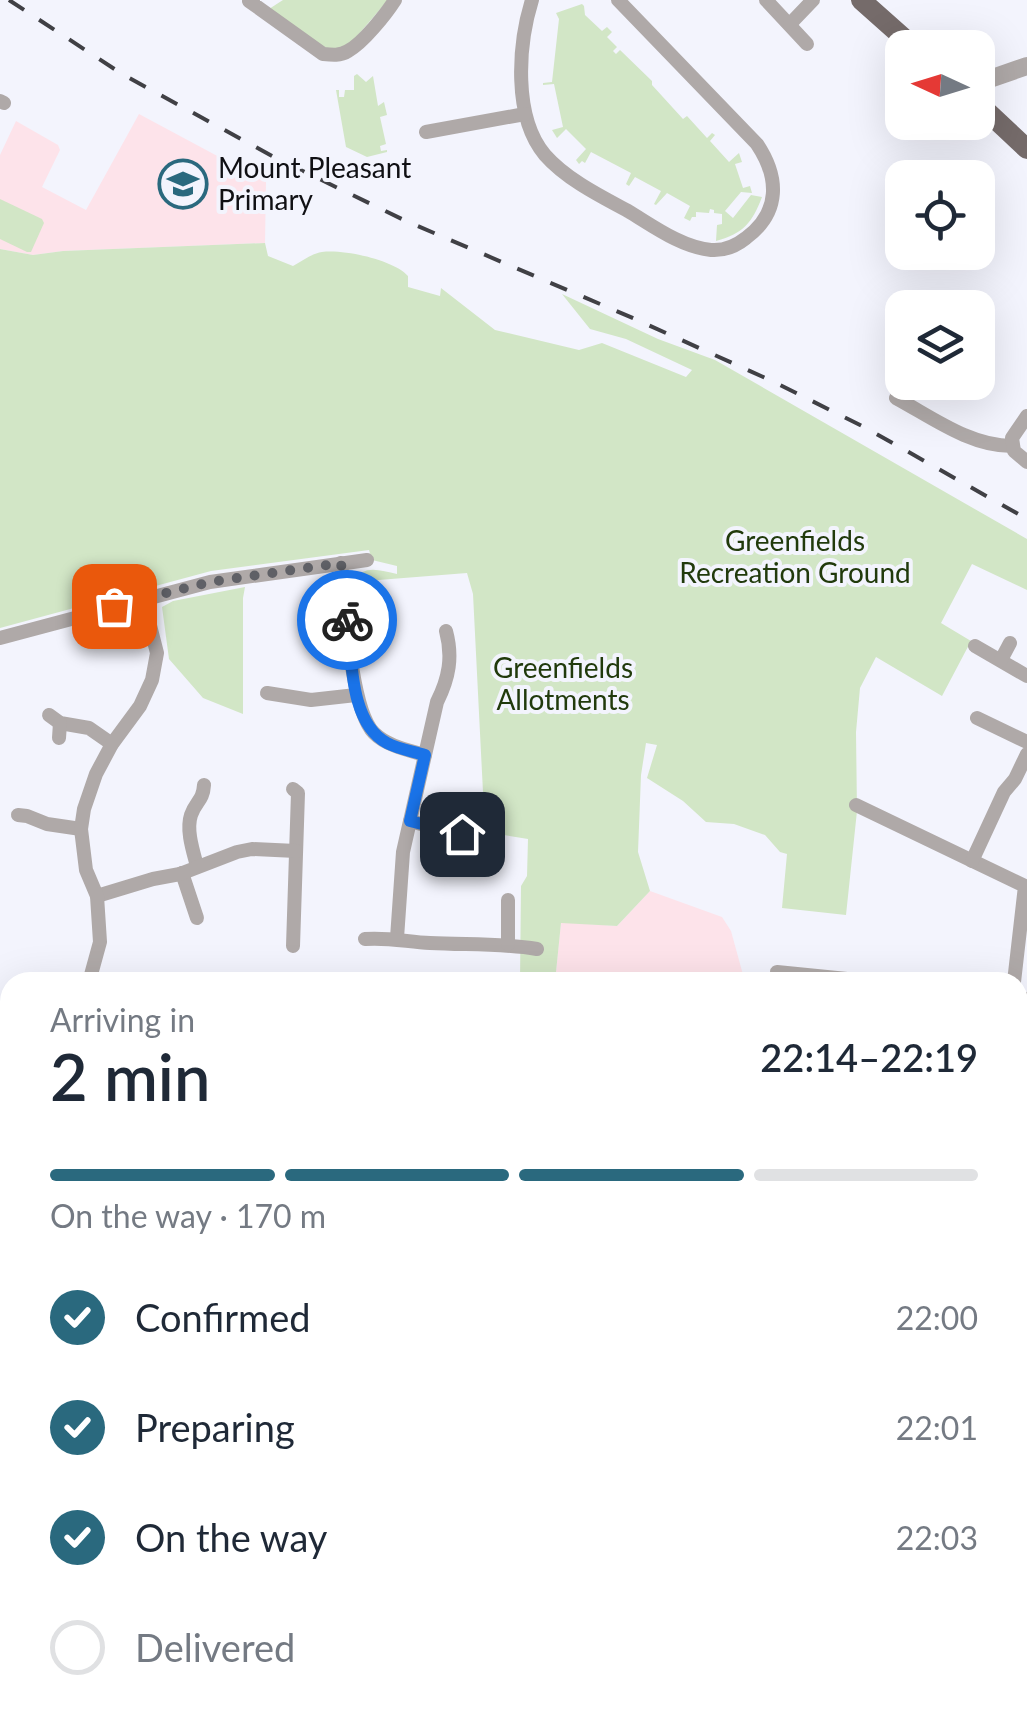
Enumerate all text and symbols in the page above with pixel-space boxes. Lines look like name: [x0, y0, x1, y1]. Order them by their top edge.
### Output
north arrow: [885, 30, 995, 140]
map controls: [885, 30, 995, 400]
place label: Mount Pleasant Primary: [218, 150, 411, 216]
school or university icon: Mount Pleasant Primary: [157, 158, 209, 210]
button: locate: [885, 160, 995, 270]
button: layers: [885, 290, 995, 400]
park label: Greenfields Recreation Ground: [679, 523, 911, 589]
pin: [72, 564, 157, 649]
courier: [297, 570, 397, 670]
icon: bag: [87, 579, 142, 634]
icon: bike: [320, 593, 375, 648]
park label: Greenfields Allotments: [493, 650, 633, 716]
pin: [420, 792, 505, 877]
icon: home: [435, 807, 490, 862]
text: Arriving in: [50, 1000, 195, 1039]
text: 22:14–22:19: [760, 1034, 978, 1080]
text: 2 min: [50, 1037, 210, 1115]
text: On the way · 170 m: [50, 1196, 326, 1235]
icon: check: [50, 1290, 105, 1345]
text: Confirmed: [135, 1294, 311, 1340]
text: 22:00: [896, 1298, 978, 1337]
icon: check: [50, 1400, 105, 1455]
text: Preparing: [135, 1404, 295, 1450]
text: 22:01: [896, 1408, 978, 1447]
icon: check: [50, 1510, 105, 1565]
text: On the way: [135, 1514, 327, 1560]
text: 22:03: [896, 1518, 978, 1557]
text: Delivered: [135, 1624, 295, 1670]

